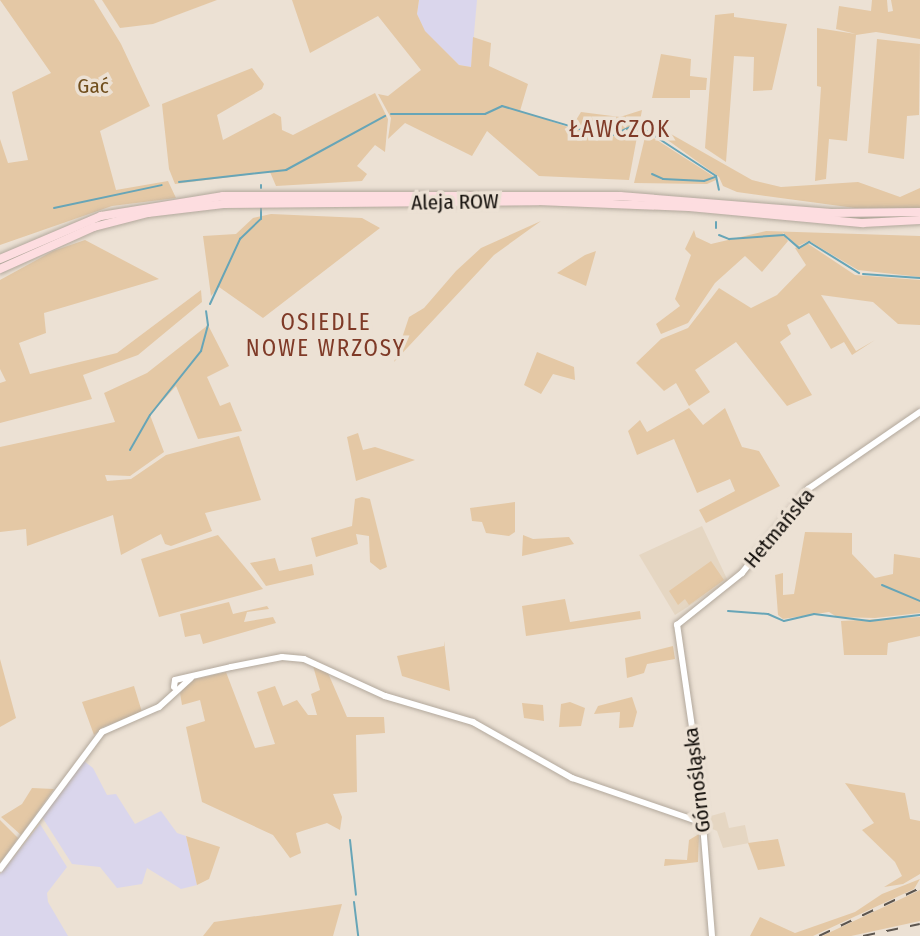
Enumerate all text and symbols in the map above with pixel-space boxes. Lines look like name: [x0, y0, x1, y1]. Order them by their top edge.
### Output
park label: Gać: [77, 73, 109, 99]
district label: ŁAWCZOK: [570, 115, 670, 143]
street label: Aleja ROW: [411, 189, 499, 215]
district label: OSIEDLE NOWE WRZOSY: [247, 308, 405, 362]
street label: Hetmańska: [738, 483, 820, 573]
street label: Górnośląska: [678, 726, 716, 834]

